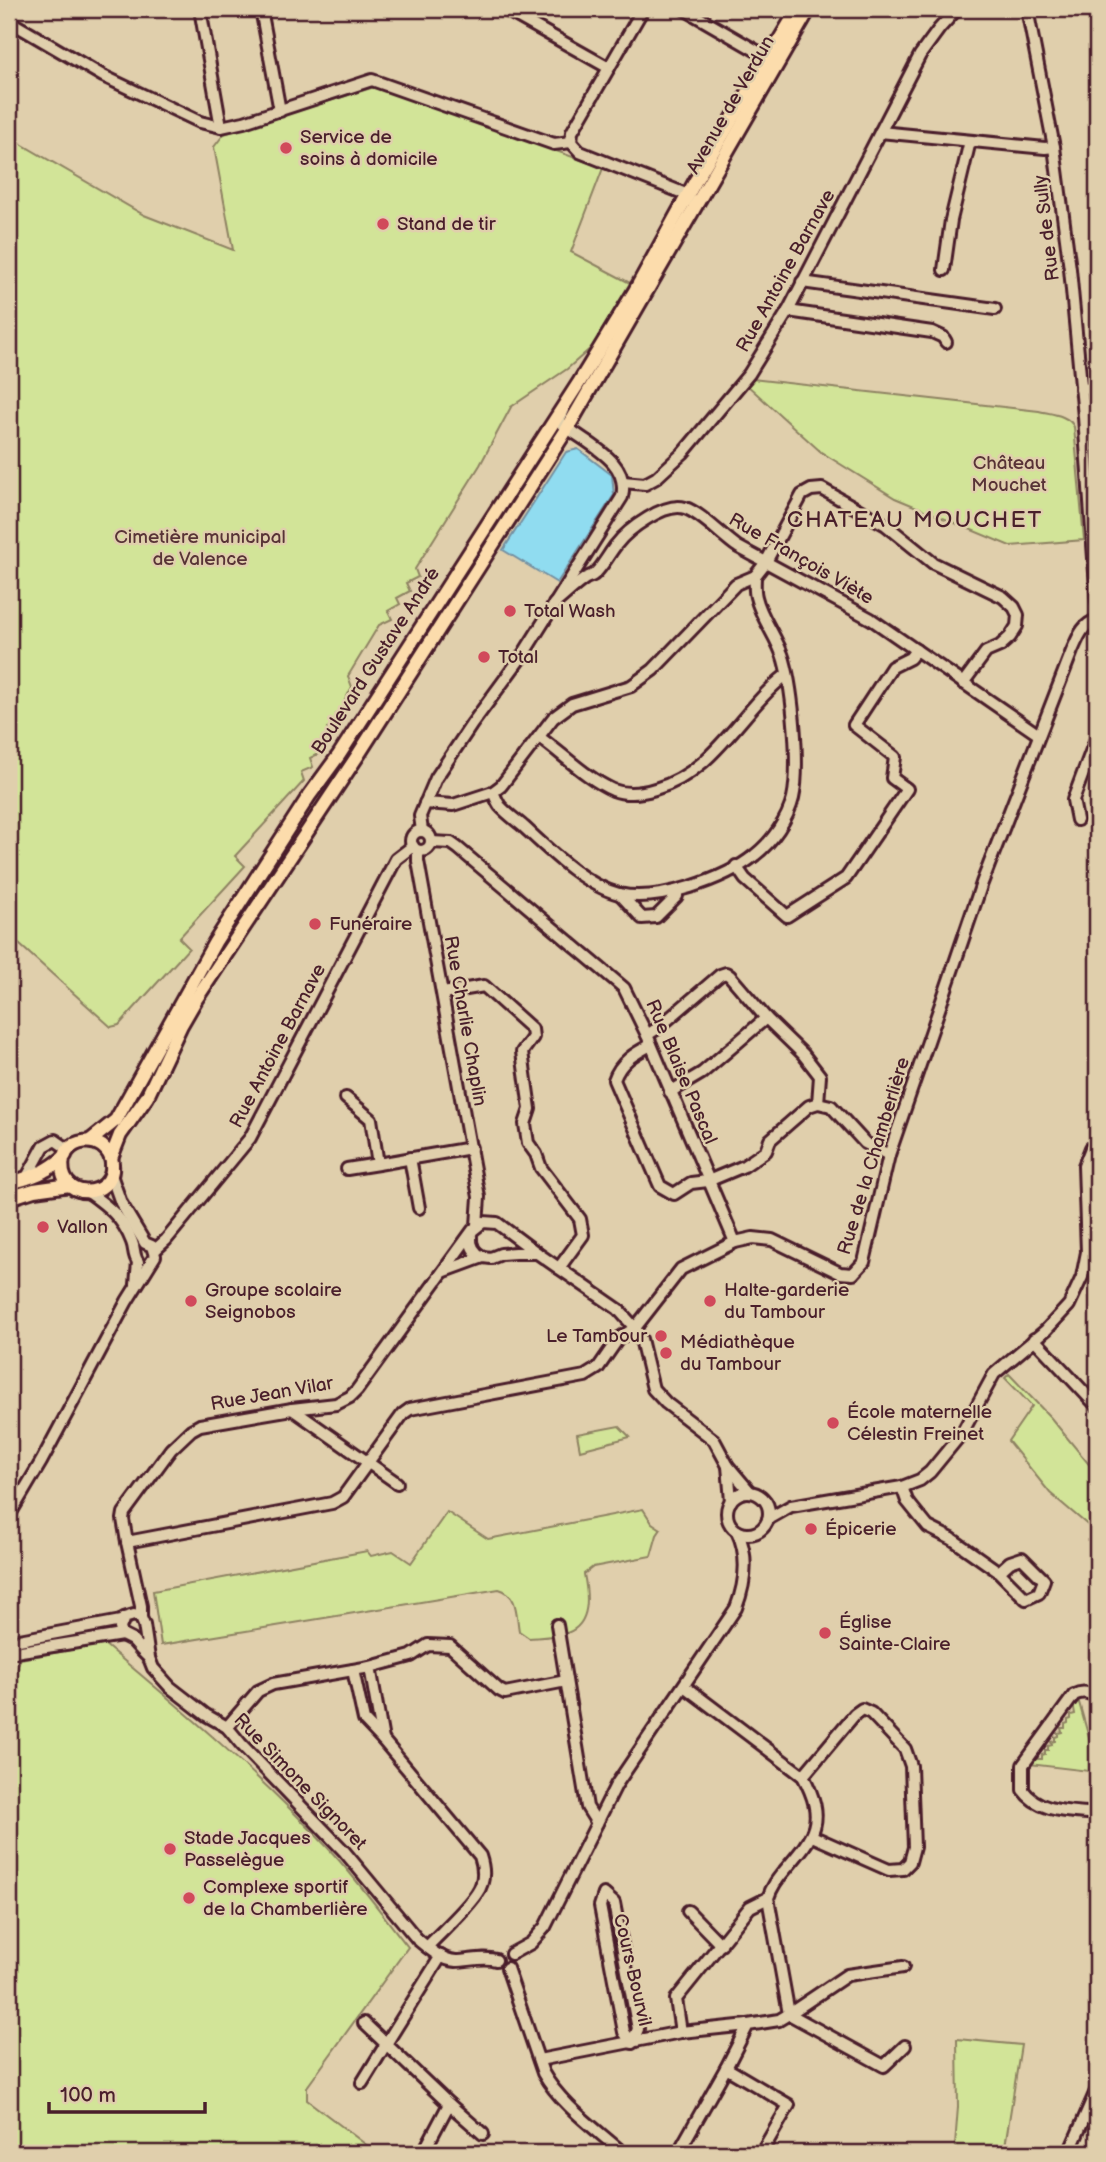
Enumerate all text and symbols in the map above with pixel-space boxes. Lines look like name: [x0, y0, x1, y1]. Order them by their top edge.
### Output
street label: Avenue de Verdun: [682, 32, 780, 178]
place label: Service de soins à domicile: [300, 126, 438, 171]
marker: Service de soins à domicile: [278, 140, 294, 156]
street label: Rue de Sully: [1029, 173, 1065, 282]
street label: Rue Antoine Barnave: [732, 186, 840, 356]
place label: Stand de tir: [397, 213, 497, 236]
marker: Stand de tir: [375, 216, 391, 232]
park label: Château Mouchet: [971, 452, 1047, 497]
district label: CHATEAU MOUCHET: [787, 506, 1043, 534]
street label: Rue François Viète: [725, 508, 877, 610]
park label: Cimetière municipal de Valence: [114, 526, 286, 571]
street label: Boulevard Gustave André: [307, 563, 445, 759]
place label: Total Wash: [524, 600, 616, 623]
marker: Total Wash: [502, 603, 518, 619]
place label: Total: [498, 646, 538, 669]
marker: Total: [476, 649, 492, 665]
place label: Funéraire: [329, 913, 412, 936]
marker: Funéraire: [307, 916, 323, 932]
street label: Rue Charlie Chaplin: [439, 934, 491, 1108]
street label: Rue Antoine Barnave: [225, 960, 331, 1132]
street label: Rue Blaise Pascal: [640, 996, 722, 1148]
street label: Rue de la Chamberlière: [833, 1055, 915, 1257]
place label: Vallon: [57, 1216, 108, 1239]
marker: Vallon: [35, 1219, 51, 1235]
place label: Groupe scolaire Seignobos: [205, 1279, 342, 1324]
place label: Halte-garderie du Tambour: [724, 1279, 849, 1324]
marker: Groupe scolaire Seignobos: [183, 1293, 199, 1309]
marker: Halte-garderie du Tambour: [702, 1293, 718, 1309]
place label: Le Tambour: [546, 1325, 648, 1348]
marker: Le Tambour: [653, 1328, 669, 1344]
place label: Médiathèque du Tambour: [680, 1331, 795, 1376]
marker: Médiathèque du Tambour: [658, 1345, 674, 1361]
street label: Rue Jean Vilar: [209, 1372, 336, 1416]
place label: École maternelle Célestin Freinet: [847, 1400, 992, 1446]
marker: École maternelle Célestin Freinet: [825, 1415, 841, 1431]
place label: Épicerie: [825, 1517, 897, 1541]
marker: Épicerie: [803, 1521, 819, 1537]
place label: Église Sainte-Claire: [839, 1610, 950, 1656]
marker: Église Sainte-Claire: [817, 1625, 833, 1641]
street label: Rue Simone Signoret: [229, 1709, 371, 1855]
place label: Stade Jacques Passelègue: [184, 1827, 311, 1872]
marker: Stade Jacques Passelègue: [162, 1841, 178, 1857]
place label: Complexe sportif de la Chamberlière: [203, 1876, 368, 1921]
marker: Complexe sportif de la Chamberlière: [181, 1890, 197, 1906]
street label: Cours Bourvil: [608, 1911, 656, 2029]
scale bar: [49, 2071, 205, 2115]
text: 100 m: [60, 2083, 116, 2108]

